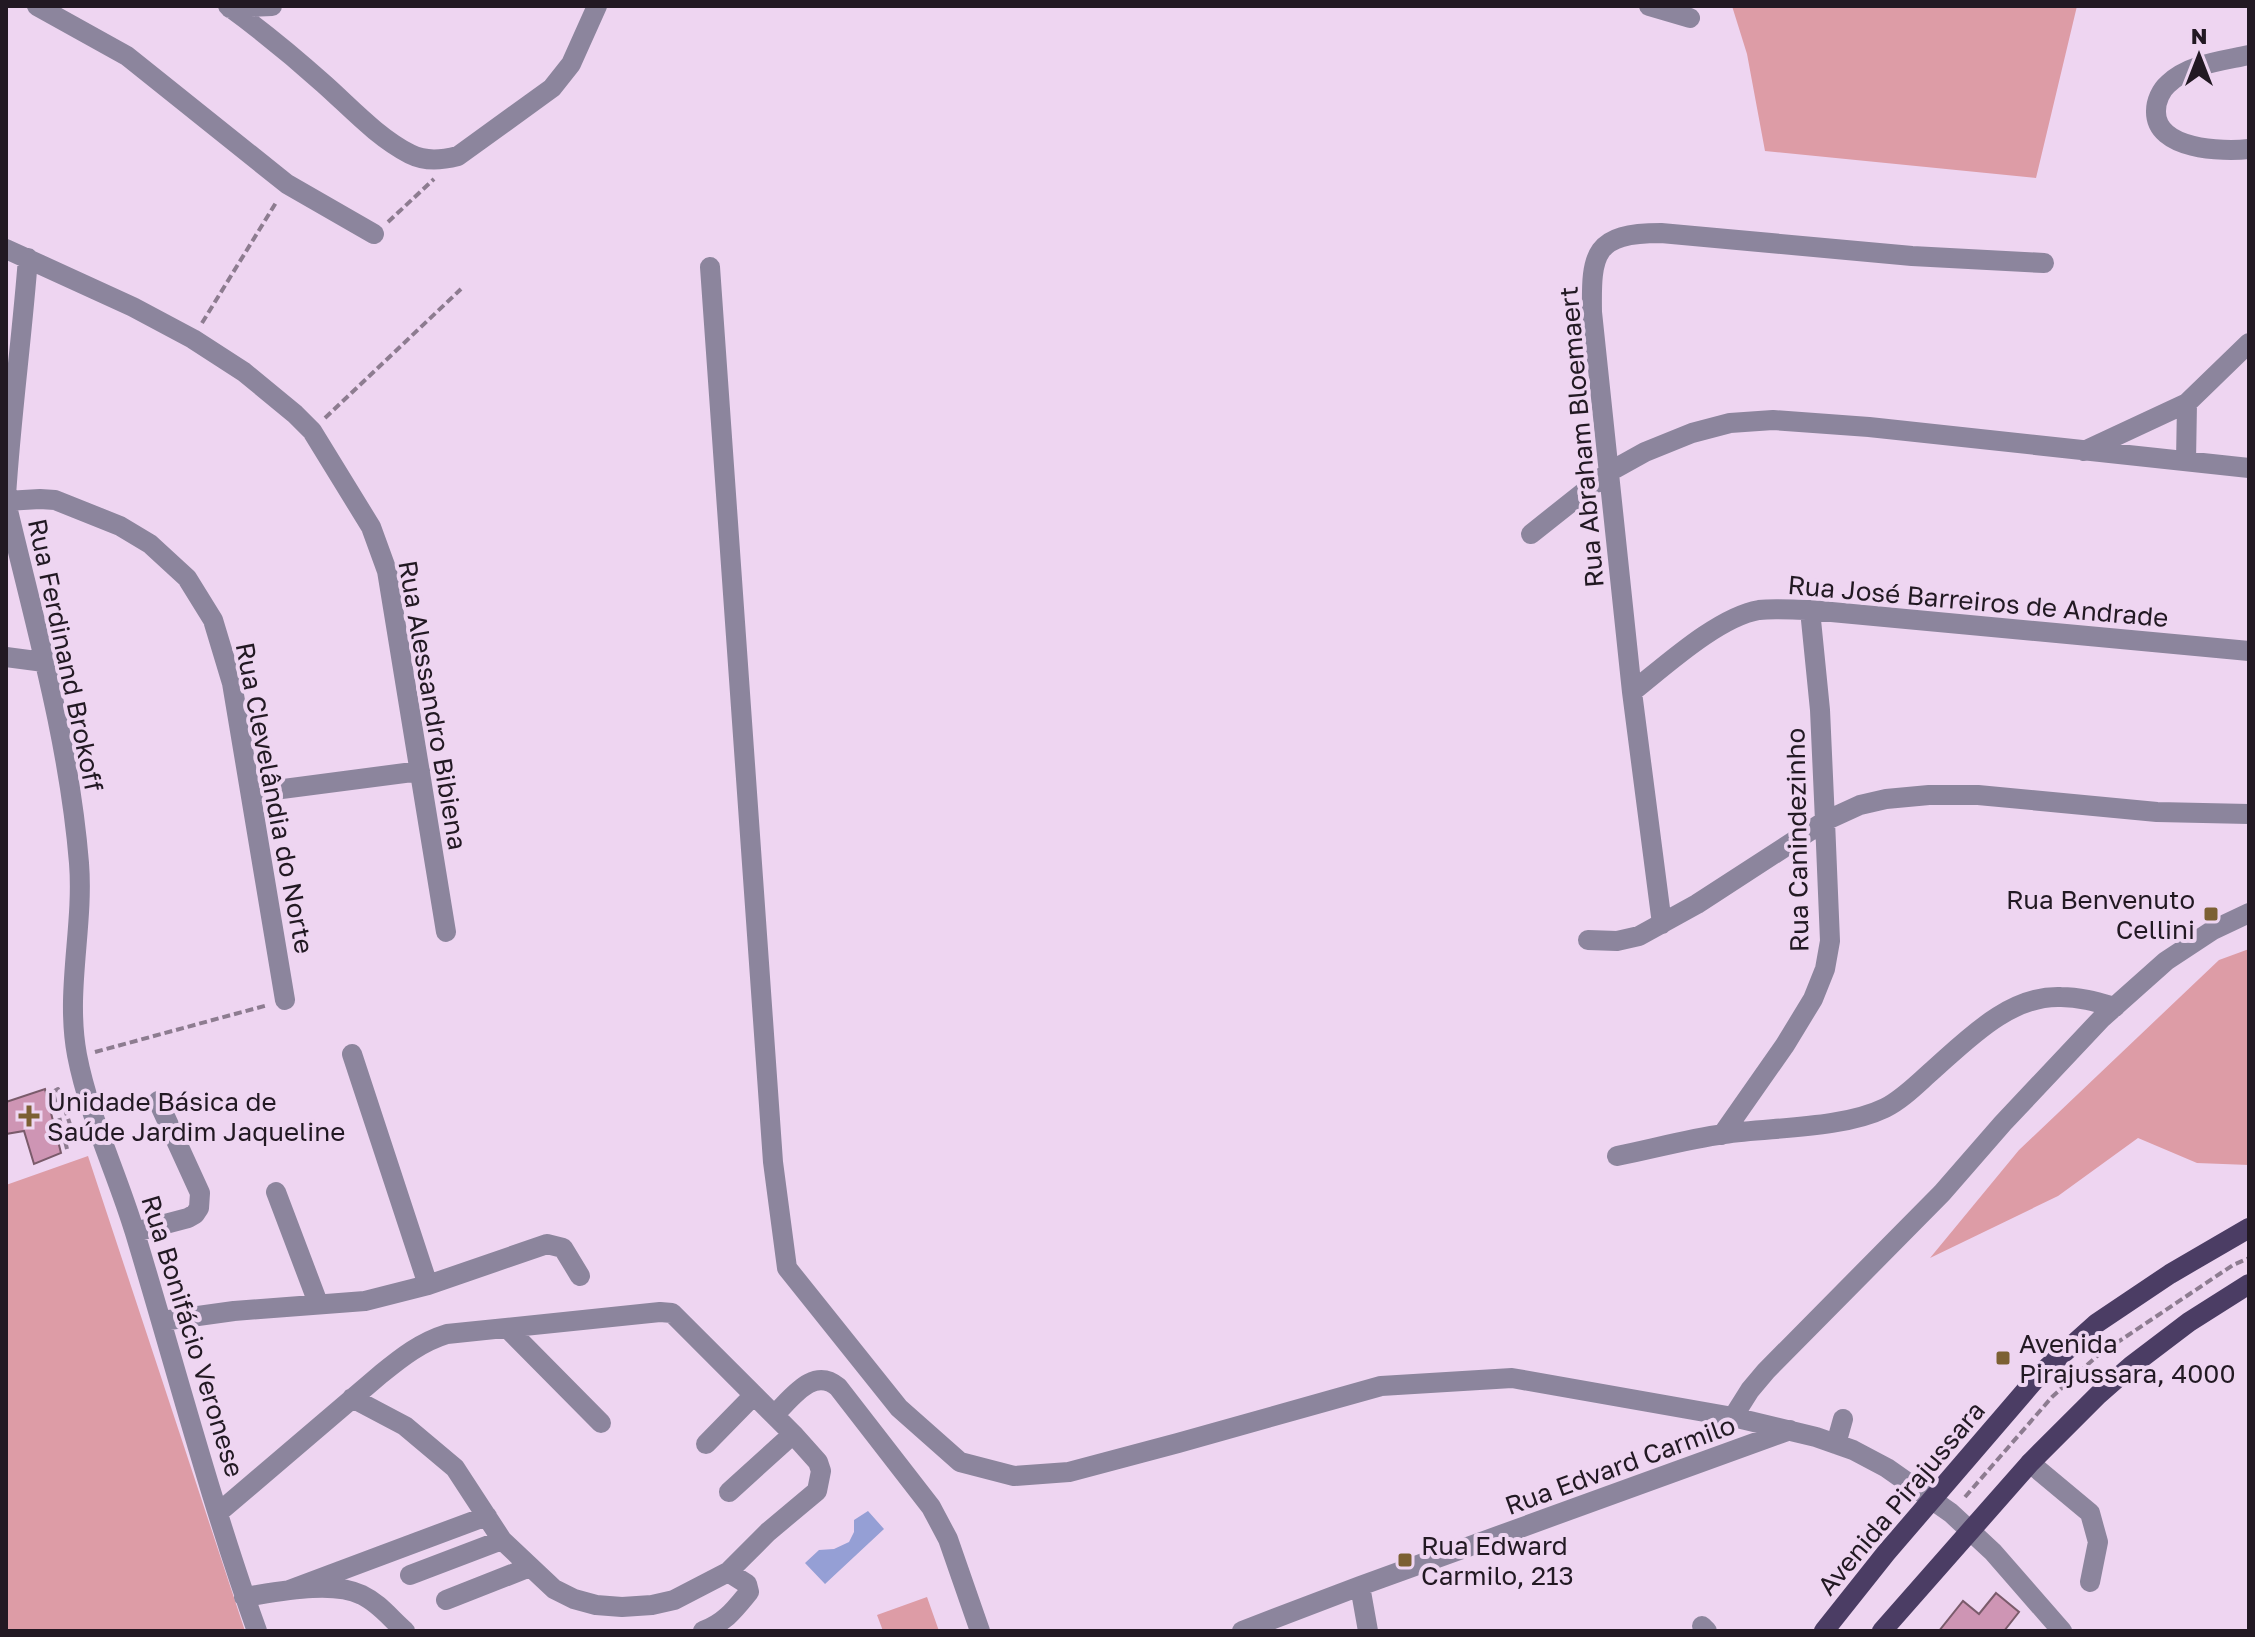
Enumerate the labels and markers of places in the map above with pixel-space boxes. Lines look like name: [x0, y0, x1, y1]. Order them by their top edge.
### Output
place label: Rua Benvenuto Cellini: [2006, 884, 2195, 945]
marker: Rua Benvenuto Cellini: [2202, 905, 2220, 923]
place label: Unidade Básica de Saúde Jardim Jaqueline: [47, 1086, 345, 1147]
marker: Unidade Básica de Saúde Jardim Jaqueline: [18, 1105, 40, 1127]
place label: Avenida Pirajussara, 4000: [2019, 1328, 2236, 1389]
marker: Avenida Pirajussara, 4000: [1994, 1349, 2012, 1367]
place label: Rua Edward Carmilo, 213: [1421, 1530, 1574, 1591]
marker: Rua Edward Carmilo, 213: [1396, 1551, 1414, 1569]

